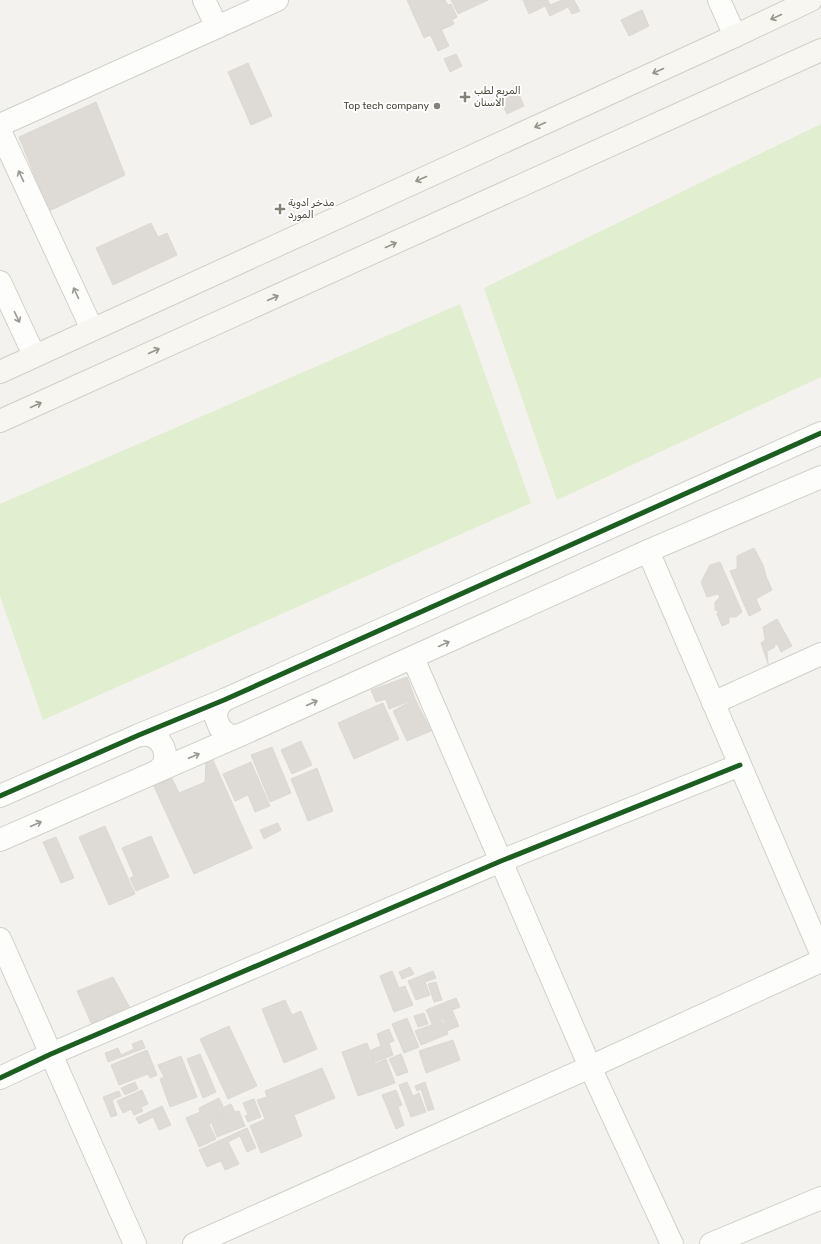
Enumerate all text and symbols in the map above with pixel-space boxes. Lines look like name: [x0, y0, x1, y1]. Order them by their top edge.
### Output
one-way arrow: [770, 14, 782, 21]
one-way arrow: [652, 68, 664, 75]
place label: المربع لطب الاسنان: [474, 85, 521, 109]
marker: المربع لطب الاسنان: [459, 91, 471, 103]
place label: Top tech company: [344, 100, 429, 112]
marker: Top tech company: [432, 101, 442, 111]
one-way arrow: [534, 122, 546, 129]
one-way arrow: [17, 170, 24, 182]
one-way arrow: [416, 176, 428, 183]
place label: مذخر ادوية المورد: [288, 197, 335, 221]
marker: مذخر ادوية المورد: [275, 204, 285, 214]
one-way arrow: [385, 240, 397, 248]
one-way arrow: [72, 288, 79, 300]
one-way arrow: [266, 294, 278, 301]
one-way arrow: [14, 311, 21, 323]
one-way arrow: [148, 347, 160, 355]
one-way arrow: [29, 401, 41, 408]
one-way arrow: [437, 640, 449, 647]
one-way arrow: [306, 699, 318, 706]
one-way arrow: [187, 751, 199, 759]
one-way arrow: [29, 820, 41, 827]

